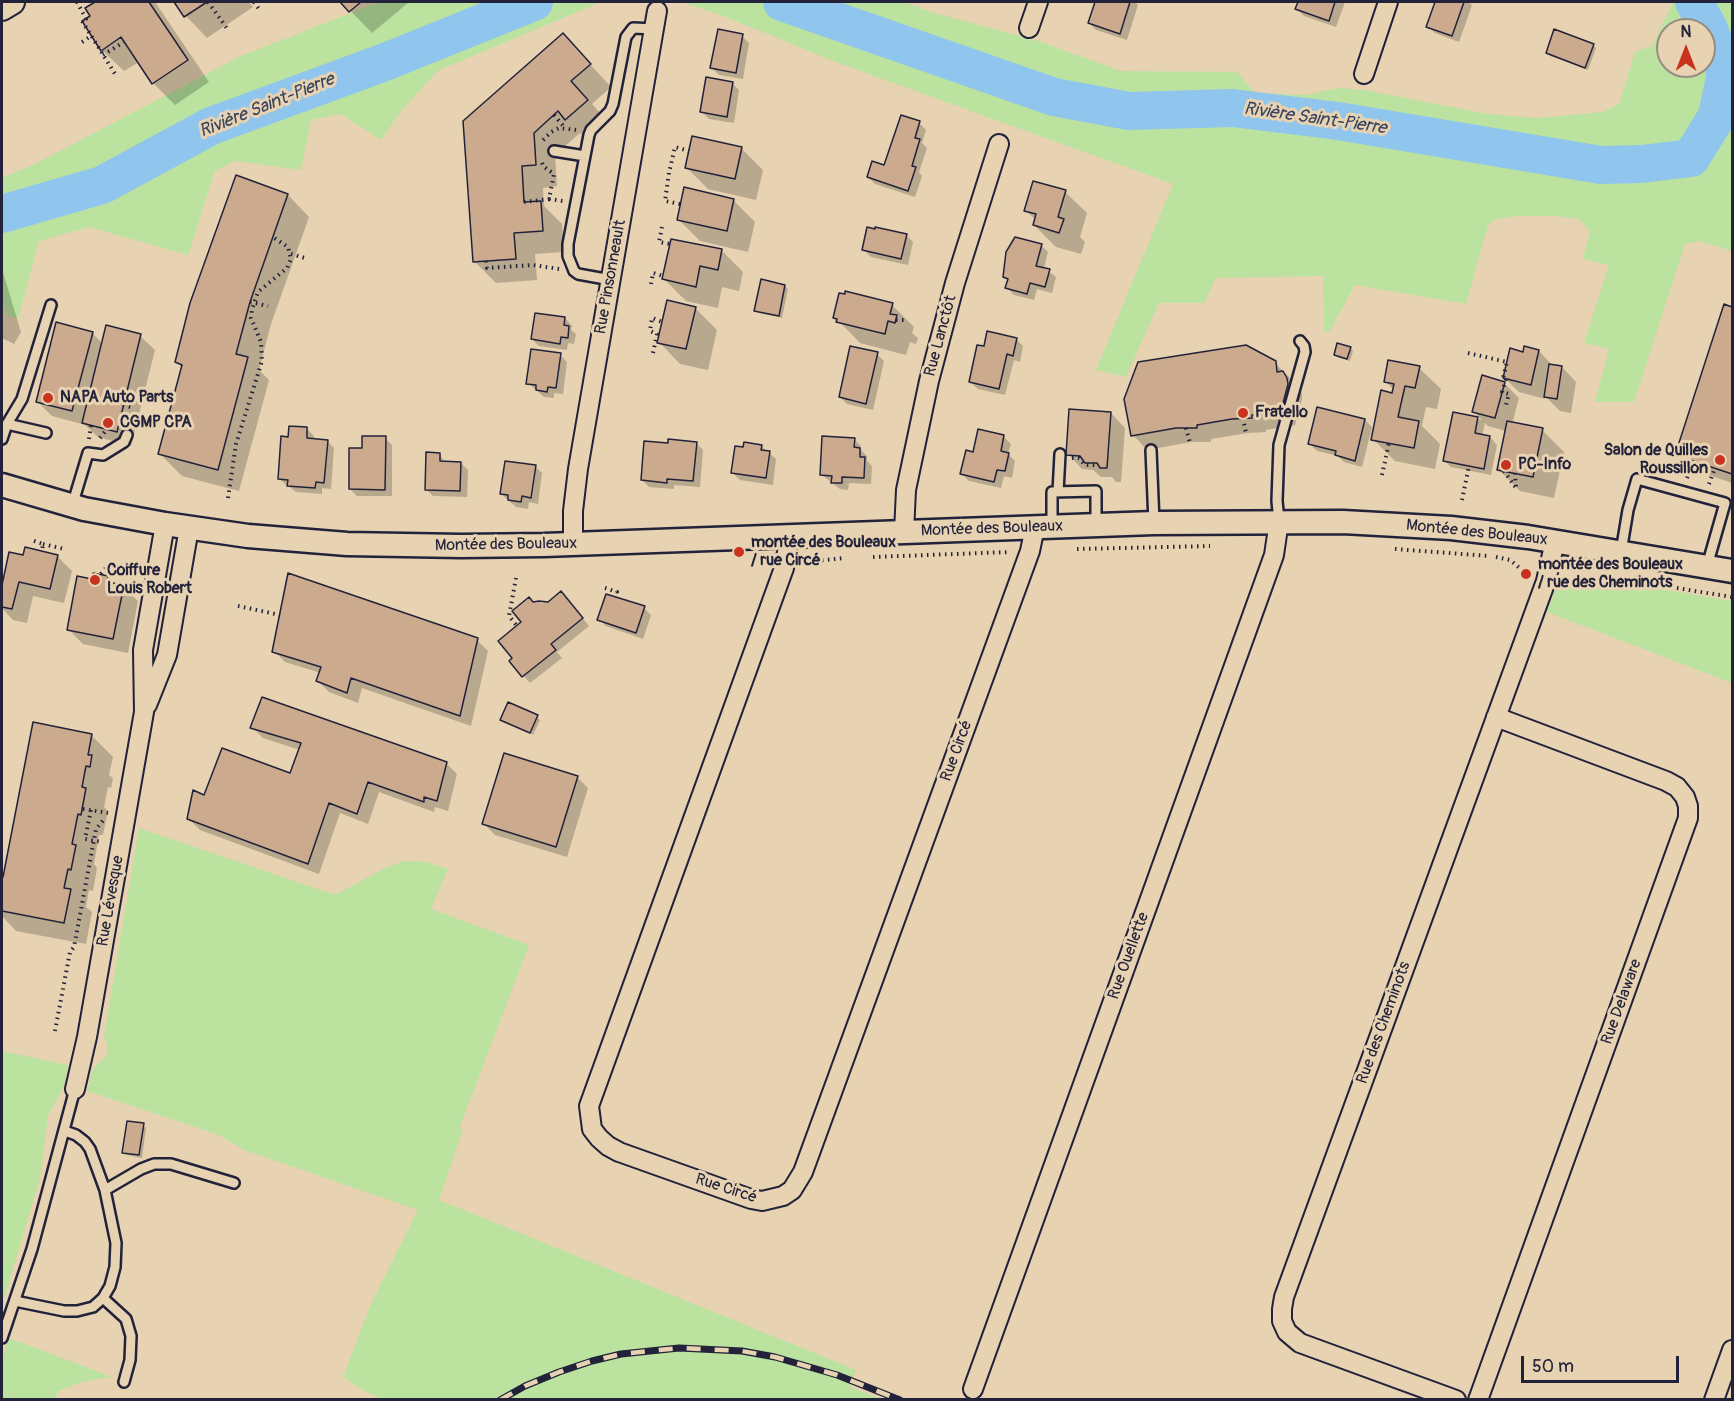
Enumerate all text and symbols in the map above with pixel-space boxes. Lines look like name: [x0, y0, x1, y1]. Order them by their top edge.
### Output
north arrow: [1656, 18, 1716, 78]
text: N: [1681, 22, 1691, 42]
water label: Rivière Saint-Pierre: [196, 69, 338, 143]
water label: Rivière Saint-Pierre: [1242, 98, 1388, 140]
street label: Rue Pinsonneault: [591, 218, 631, 336]
street label: Rue Lanctôt: [921, 293, 961, 379]
place label: NAPA Auto Parts: [60, 388, 173, 408]
marker: NAPA Auto Parts: [41, 391, 55, 405]
place label: Fratello: [1255, 403, 1308, 423]
marker: Fratello: [1236, 406, 1250, 420]
place label: CGMP CPA: [120, 413, 192, 433]
marker: CGMP CPA: [101, 416, 115, 430]
place label: Salon de Quilles Roussillon: [1604, 441, 1708, 479]
marker: Salon de Quilles Roussillon: [1713, 453, 1727, 467]
place label: PC-Info: [1518, 455, 1571, 475]
marker: PC-Info: [1499, 458, 1513, 472]
street label: Montée des Bouleaux: [1405, 516, 1549, 550]
street label: Montée des Bouleaux: [921, 517, 1063, 541]
place label: montée des Bouleaux / rue Circé: [751, 533, 896, 571]
street label: Montée des Bouleaux: [435, 534, 577, 556]
marker: montée des Bouleaux / rue Circé: [732, 545, 746, 559]
place label: montée des Bouleaux / rue des Cheminots: [1538, 555, 1683, 593]
place label: Coiffure Louis Robert: [107, 561, 192, 599]
marker: montée des Bouleaux / rue des Cheminots: [1519, 567, 1533, 581]
marker: Coiffure Louis Robert: [88, 573, 102, 587]
street label: Rue Circé: [937, 718, 977, 784]
street label: Rue Lévesque: [94, 854, 128, 948]
street label: Rue Ouellette: [1104, 910, 1154, 1002]
street label: Rue Delaware: [1598, 957, 1646, 1047]
street label: Rue des Cheminots: [1353, 959, 1415, 1087]
street label: Rue Circé: [693, 1170, 759, 1208]
scale bar: [1524, 1344, 1682, 1382]
text: 50 m: [1532, 1355, 1574, 1378]

